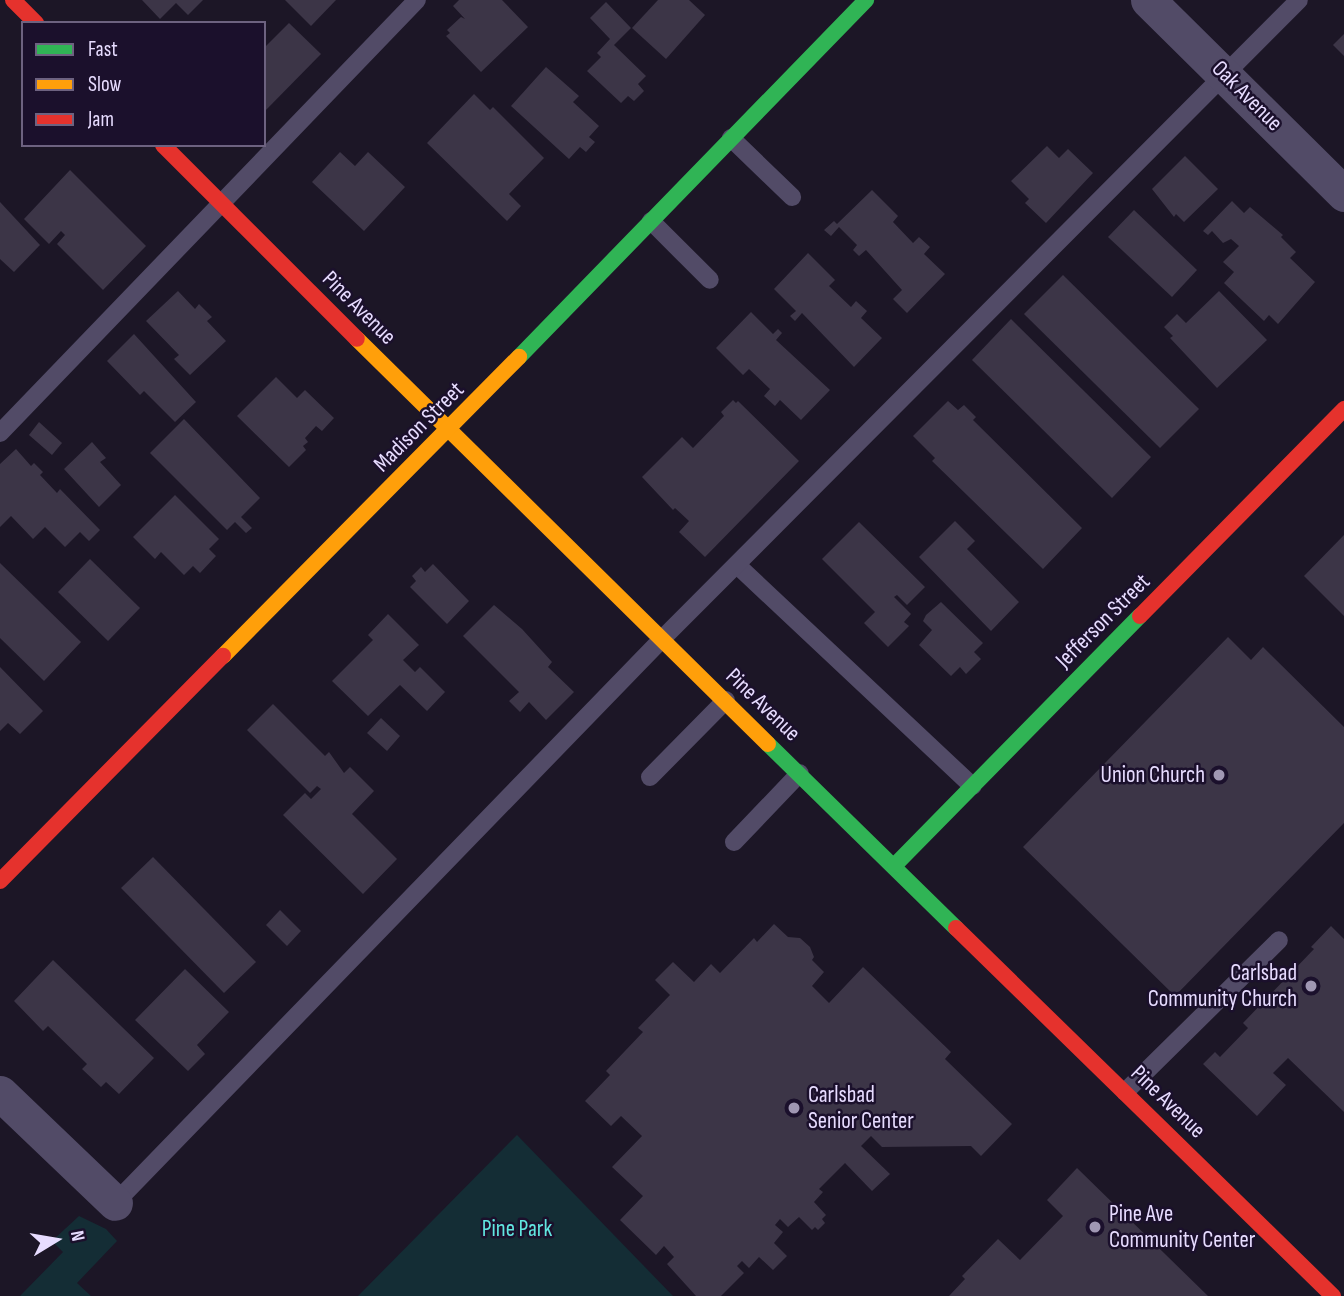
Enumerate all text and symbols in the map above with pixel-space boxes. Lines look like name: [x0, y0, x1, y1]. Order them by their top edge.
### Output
legend: [21, 21, 266, 147]
text: Fast: [88, 37, 118, 62]
street label: Oak Avenue: [1206, 55, 1288, 137]
text: Slow: [88, 72, 121, 97]
text: Jam: [88, 107, 114, 132]
street label: Pine Avenue: [316, 265, 402, 351]
street label: Madison Street: [368, 376, 470, 478]
street label: Jefferson Street: [1050, 568, 1156, 674]
street label: Pine Avenue: [720, 663, 806, 747]
place label: Union Church: [1101, 761, 1205, 789]
marker: Union Church: [1211, 767, 1227, 783]
place label: Carlsbad Community Church: [1148, 959, 1297, 1013]
marker: Carlsbad Community Church: [1303, 978, 1319, 994]
street label: Pine Avenue: [1125, 1060, 1211, 1144]
place label: Carlsbad Senior Center: [808, 1081, 914, 1135]
marker: Carlsbad Senior Center: [786, 1100, 802, 1116]
place label: Pine Ave Community Center: [1109, 1200, 1255, 1254]
north arrow: [21, 1205, 91, 1275]
park label: Pine Park: [482, 1215, 552, 1243]
marker: Pine Ave Community Center: [1087, 1219, 1103, 1235]
text: N: [65, 1229, 89, 1243]

